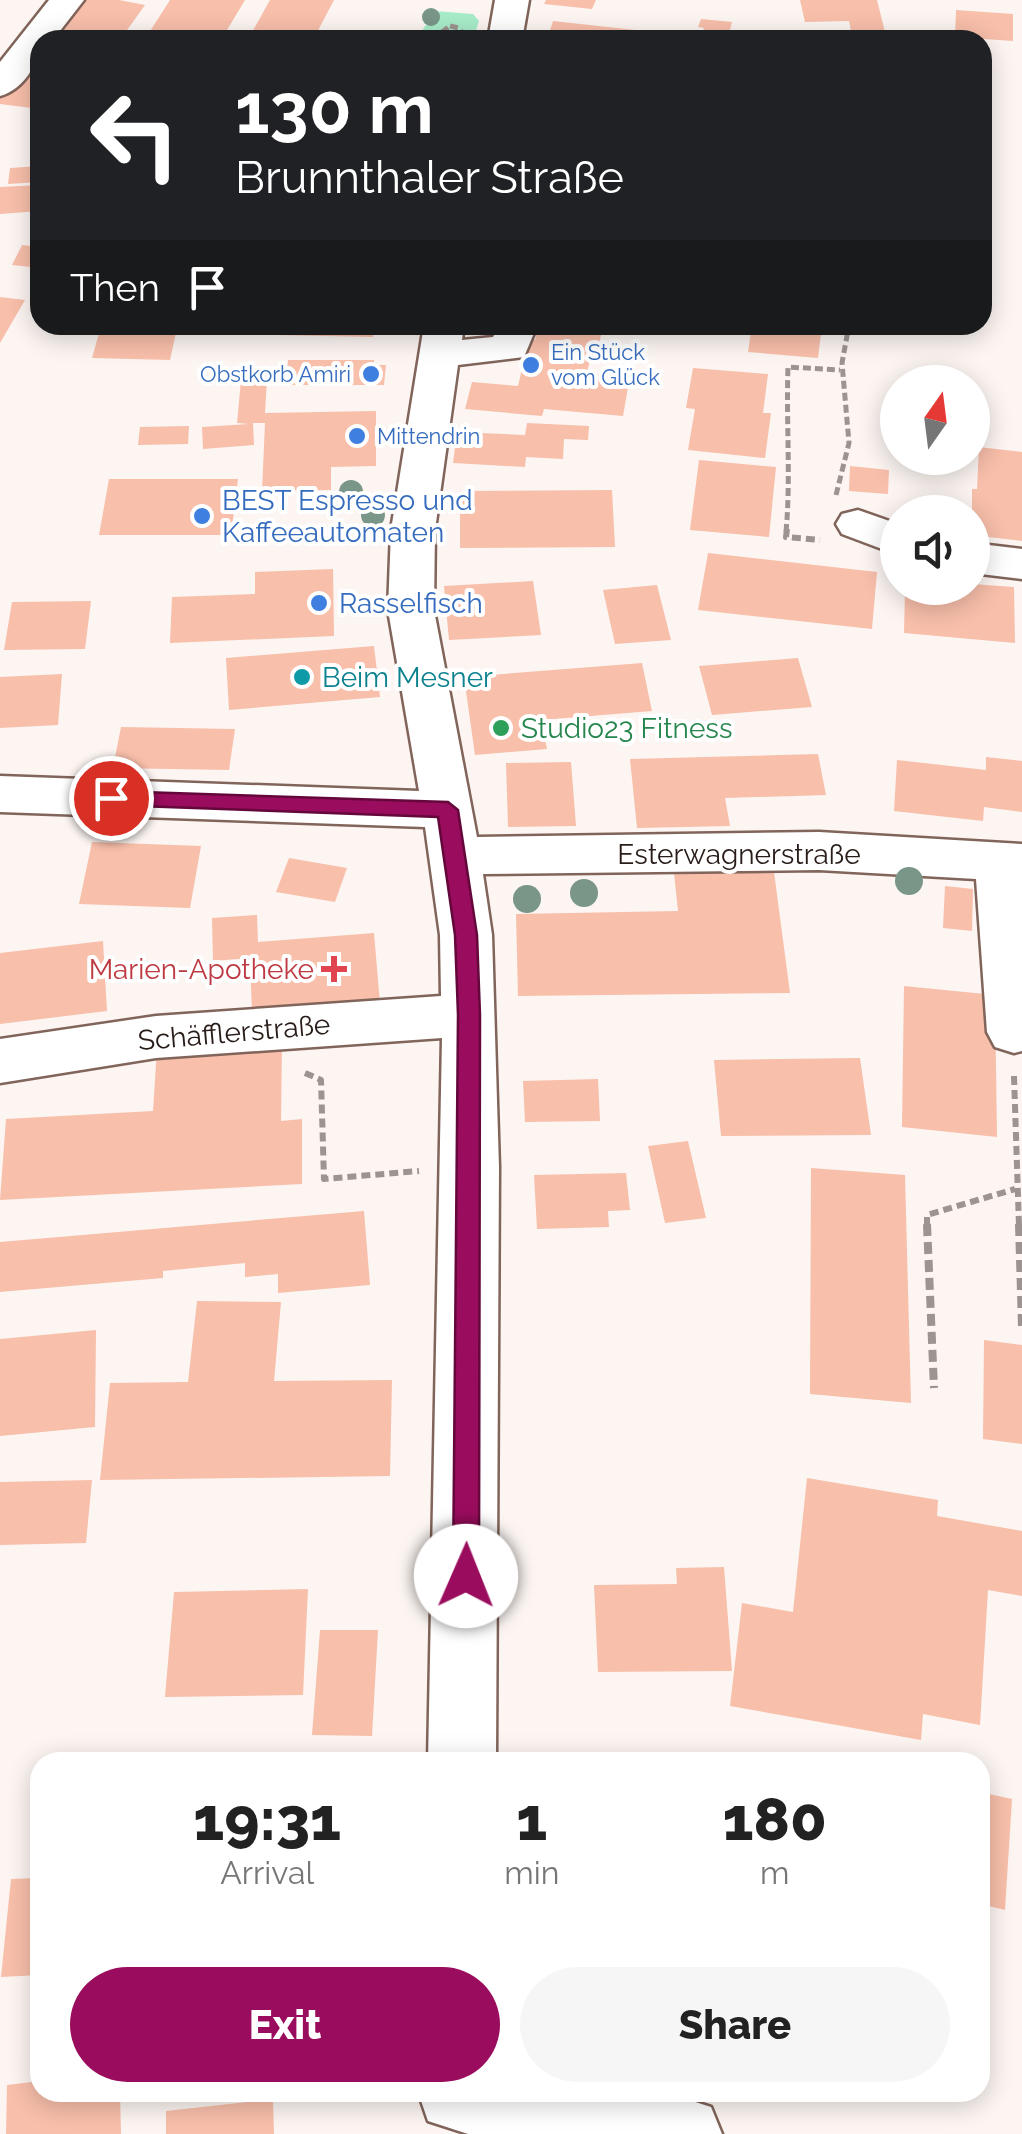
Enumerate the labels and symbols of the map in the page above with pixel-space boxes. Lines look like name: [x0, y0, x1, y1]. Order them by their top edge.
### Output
place label: Ein Stück vom Glück: [551, 339, 660, 390]
marker: Ein Stück vom Glück: [520, 354, 542, 376]
place label: Obstkorb Amiri: [200, 361, 351, 387]
marker: Obstkorb Amiri: [360, 363, 382, 385]
north arrow: [880, 365, 990, 475]
place label: Mittendrin: [377, 423, 480, 449]
marker: Mittendrin: [346, 425, 368, 447]
place label: BEST Espresso und Kaffeeautomaten: [222, 484, 473, 549]
marker: BEST Espresso und Kaffeeautomaten: [191, 505, 213, 527]
place label: Rasselfisch: [339, 587, 483, 620]
marker: Rasselfisch: [308, 592, 330, 614]
place label: Beim Mesner: [322, 661, 493, 694]
marker: Beim Mesner: [291, 666, 313, 688]
place label: Studio23 Fitness: [521, 712, 732, 745]
marker: Studio23 Fitness: [490, 717, 512, 739]
pin: [69, 756, 154, 841]
street label: Esterwagnerstraße: [617, 838, 861, 871]
place label: Marien-Apotheke: [89, 953, 314, 986]
marker: Marien-Apotheke: [323, 958, 345, 980]
street label: Schäfflerstraße: [137, 1008, 332, 1057]
position arrow: [414, 1524, 518, 1628]

